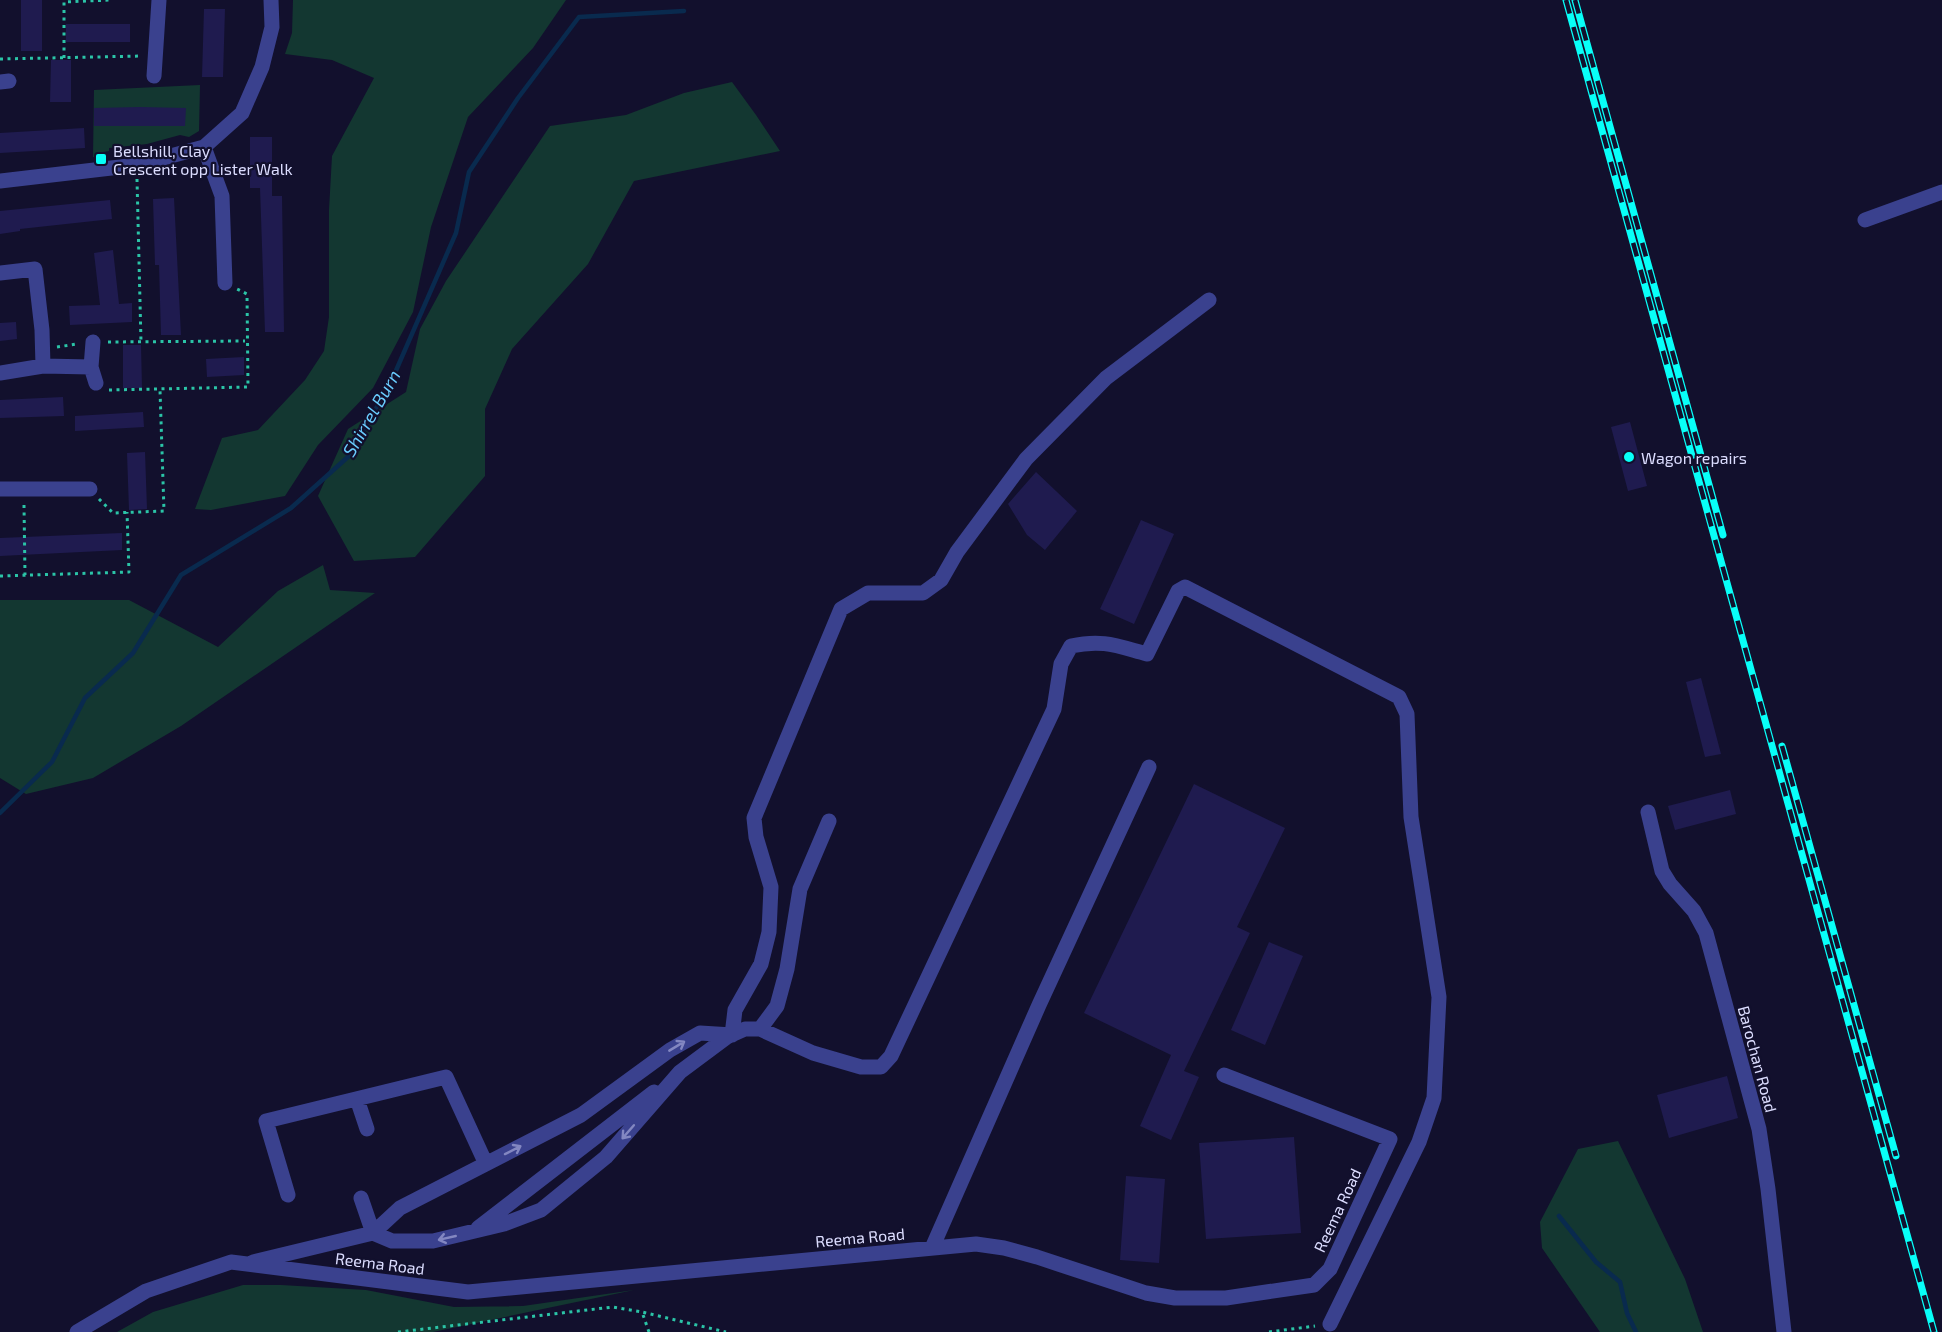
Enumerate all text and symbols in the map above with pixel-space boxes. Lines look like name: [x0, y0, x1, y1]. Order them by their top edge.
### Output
place label: Bellshill, Clay Crescent opp Lister Walk: [113, 141, 293, 178]
marker: Bellshill, Clay Crescent opp Lister Walk: [94, 152, 108, 166]
water label: Shirrel Burn: [337, 366, 405, 460]
place label: Wagon repairs: [1641, 448, 1747, 467]
marker: Wagon repairs: [1622, 450, 1636, 464]
street label: Barochan Road: [1735, 1004, 1781, 1114]
one-way arrow: [668, 1040, 685, 1052]
one-way arrow: [621, 1124, 635, 1139]
one-way arrow: [503, 1144, 521, 1155]
street label: Reema Road: [1309, 1165, 1365, 1255]
street label: Reema Road: [814, 1224, 906, 1250]
one-way arrow: [438, 1233, 457, 1245]
street label: Reema Road: [334, 1248, 426, 1278]

